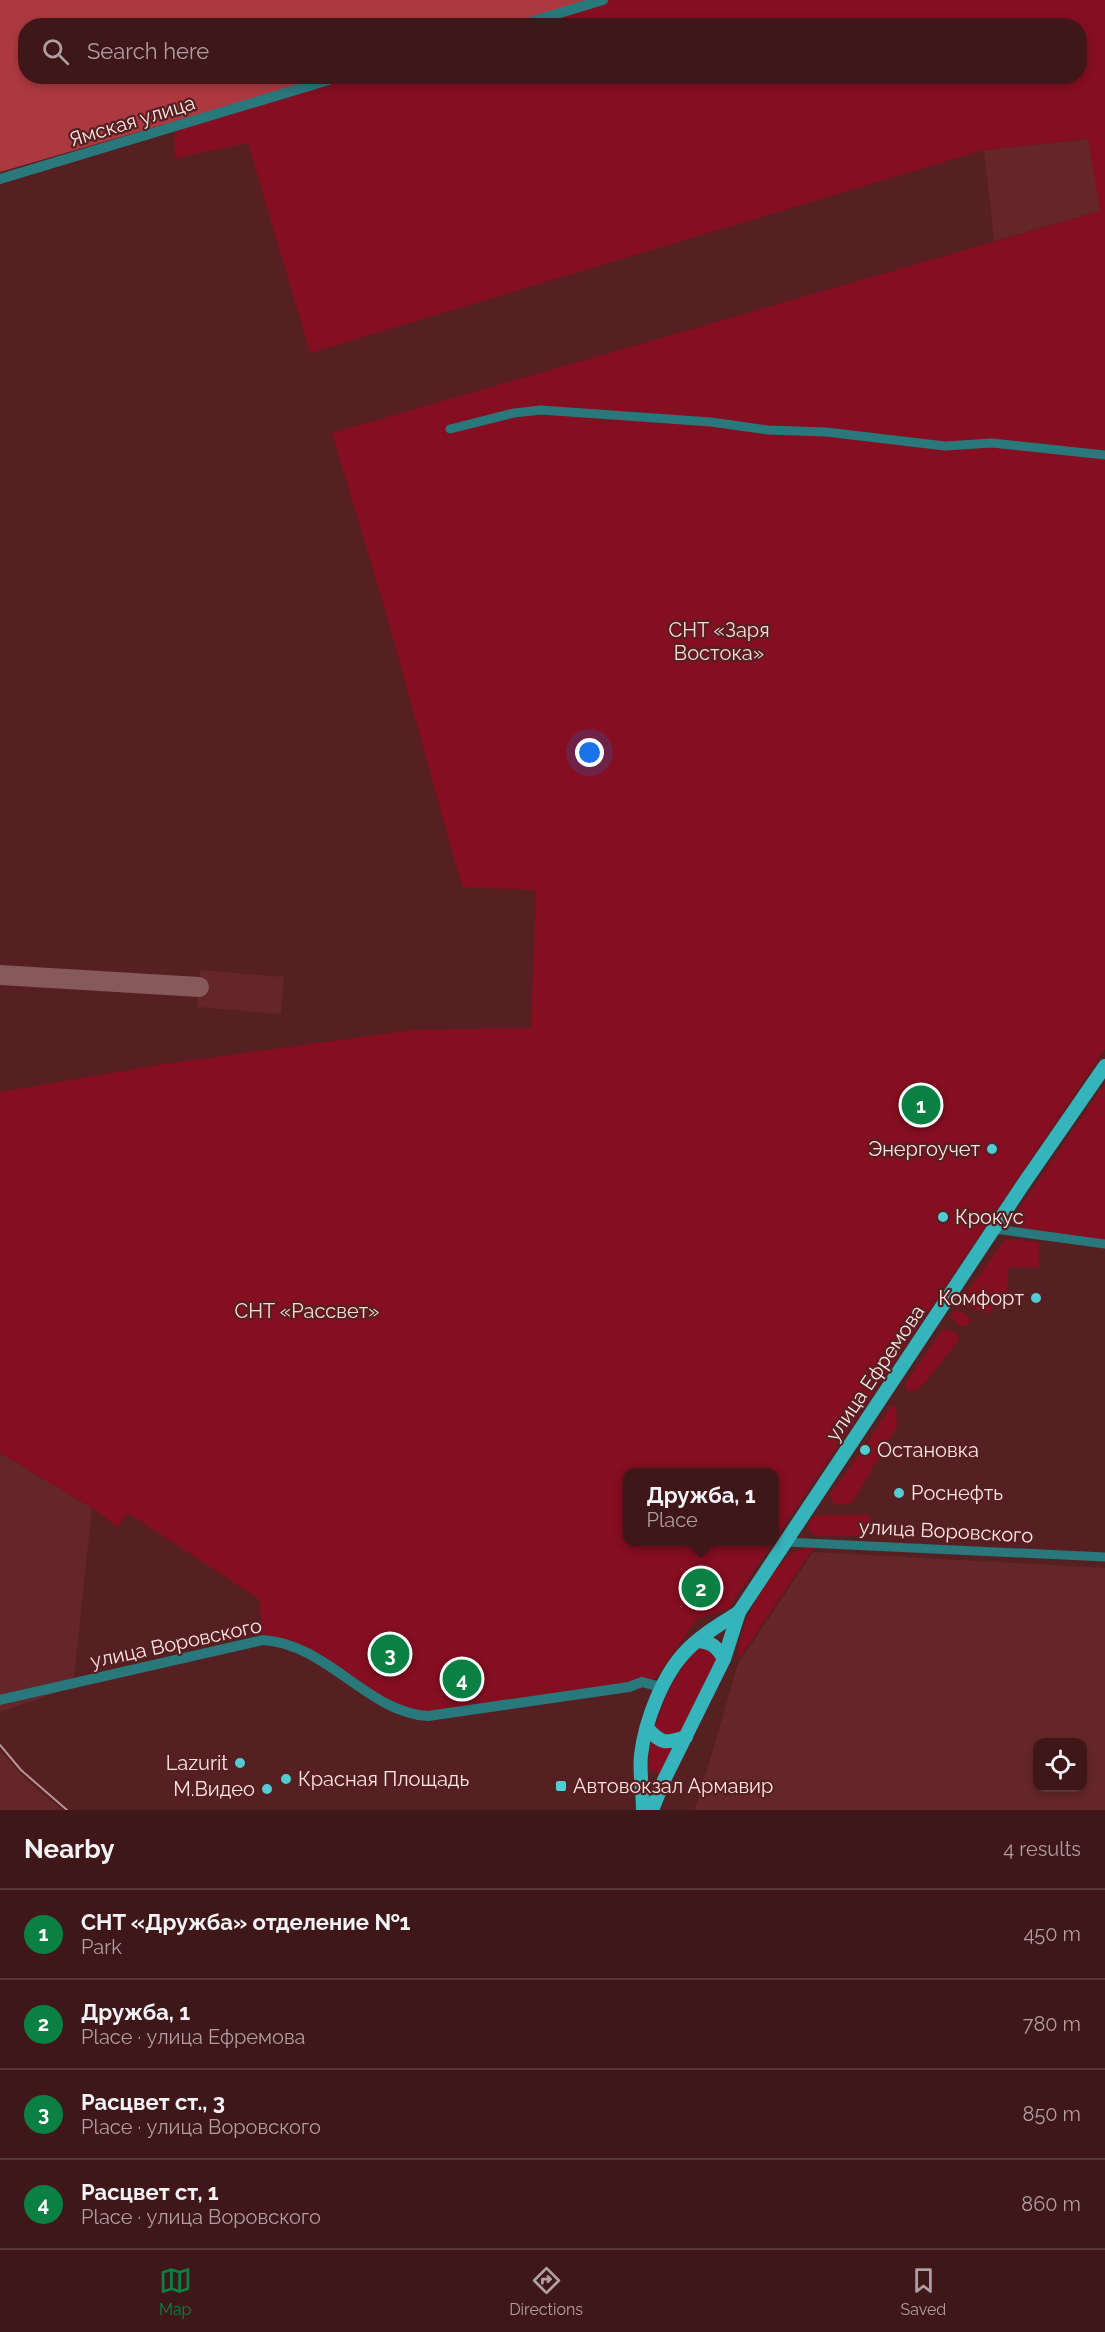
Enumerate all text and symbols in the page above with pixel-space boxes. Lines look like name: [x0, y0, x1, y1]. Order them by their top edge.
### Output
search box: [18, 18, 1087, 84]
icon: search: [39, 35, 72, 68]
text: Search here: [87, 38, 209, 64]
street label: Ямская улица: [66, 90, 198, 152]
park label: СНТ «Заря Востока»: [668, 618, 770, 665]
your location: [575, 738, 604, 767]
pin: 1: [902, 1082, 940, 1128]
place label: Энергоучет: [868, 1137, 980, 1161]
marker: Энергоучет: [985, 1142, 999, 1156]
place label: Крокус: [955, 1205, 1024, 1229]
marker: Крокус: [936, 1210, 950, 1224]
place label: Комфорт: [938, 1286, 1024, 1310]
marker: Комфорт: [1029, 1291, 1043, 1305]
park label: СНТ «Рассвет»: [235, 1299, 380, 1323]
street label: улица Ефремова: [821, 1300, 929, 1446]
place label: Остановка: [877, 1438, 979, 1462]
marker: Остановка: [858, 1443, 872, 1457]
popup: [623, 1468, 779, 1546]
place label: Роснефть: [911, 1481, 1003, 1505]
text: Дружба, 1: [646, 1482, 756, 1508]
marker: Роснефть: [892, 1486, 906, 1500]
text: Place: [646, 1508, 698, 1532]
street label: улица Воровского: [858, 1514, 1034, 1548]
pin: 2: [682, 1566, 720, 1610]
street label: улица Воровского: [88, 1613, 264, 1673]
pin: 3: [370, 1632, 410, 1676]
pin: 4: [442, 1656, 482, 1702]
map controls: [1033, 1738, 1087, 1792]
button: locate: [1033, 1738, 1087, 1792]
place label: Lazurit: [166, 1751, 228, 1775]
marker: Lazurit: [233, 1756, 247, 1770]
place label: Красная Площадь: [298, 1767, 469, 1791]
marker: Красная Площадь: [279, 1772, 293, 1786]
place label: Автовокзал Армавир: [573, 1774, 773, 1798]
place label: М.Видео: [173, 1777, 255, 1801]
marker: Автовокзал Армавир: [554, 1779, 568, 1793]
marker: М.Видео: [260, 1782, 274, 1796]
text: Nearby: [24, 1834, 114, 1864]
text: 4 results: [1003, 1837, 1081, 1861]
text: СНТ «Дружба» отделение №1: [81, 1909, 410, 1935]
text: 1: [39, 1922, 48, 1946]
text: 450 m: [1023, 1922, 1081, 1946]
text: Park: [81, 1935, 122, 1959]
text: Дружба, 1: [81, 1999, 190, 2025]
text: 2: [38, 2012, 49, 2036]
text: 780 m: [1023, 2012, 1081, 2036]
text: Place · улица Ефремова: [81, 2025, 306, 2049]
text: Расцвет ст., 3: [81, 2089, 225, 2115]
text: 3: [38, 2102, 49, 2126]
text: 850 m: [1023, 2102, 1081, 2126]
text: Place · улица Воровского: [81, 2115, 321, 2139]
text: Расцвет ст, 1: [81, 2179, 219, 2205]
text: 4: [38, 2192, 49, 2216]
text: 860 m: [1021, 2192, 1081, 2216]
text: Place · улица Воровского: [81, 2205, 321, 2229]
tab: Map: [159, 2264, 192, 2319]
tab: Directions: [509, 2264, 583, 2319]
tab: Saved: [900, 2264, 946, 2319]

